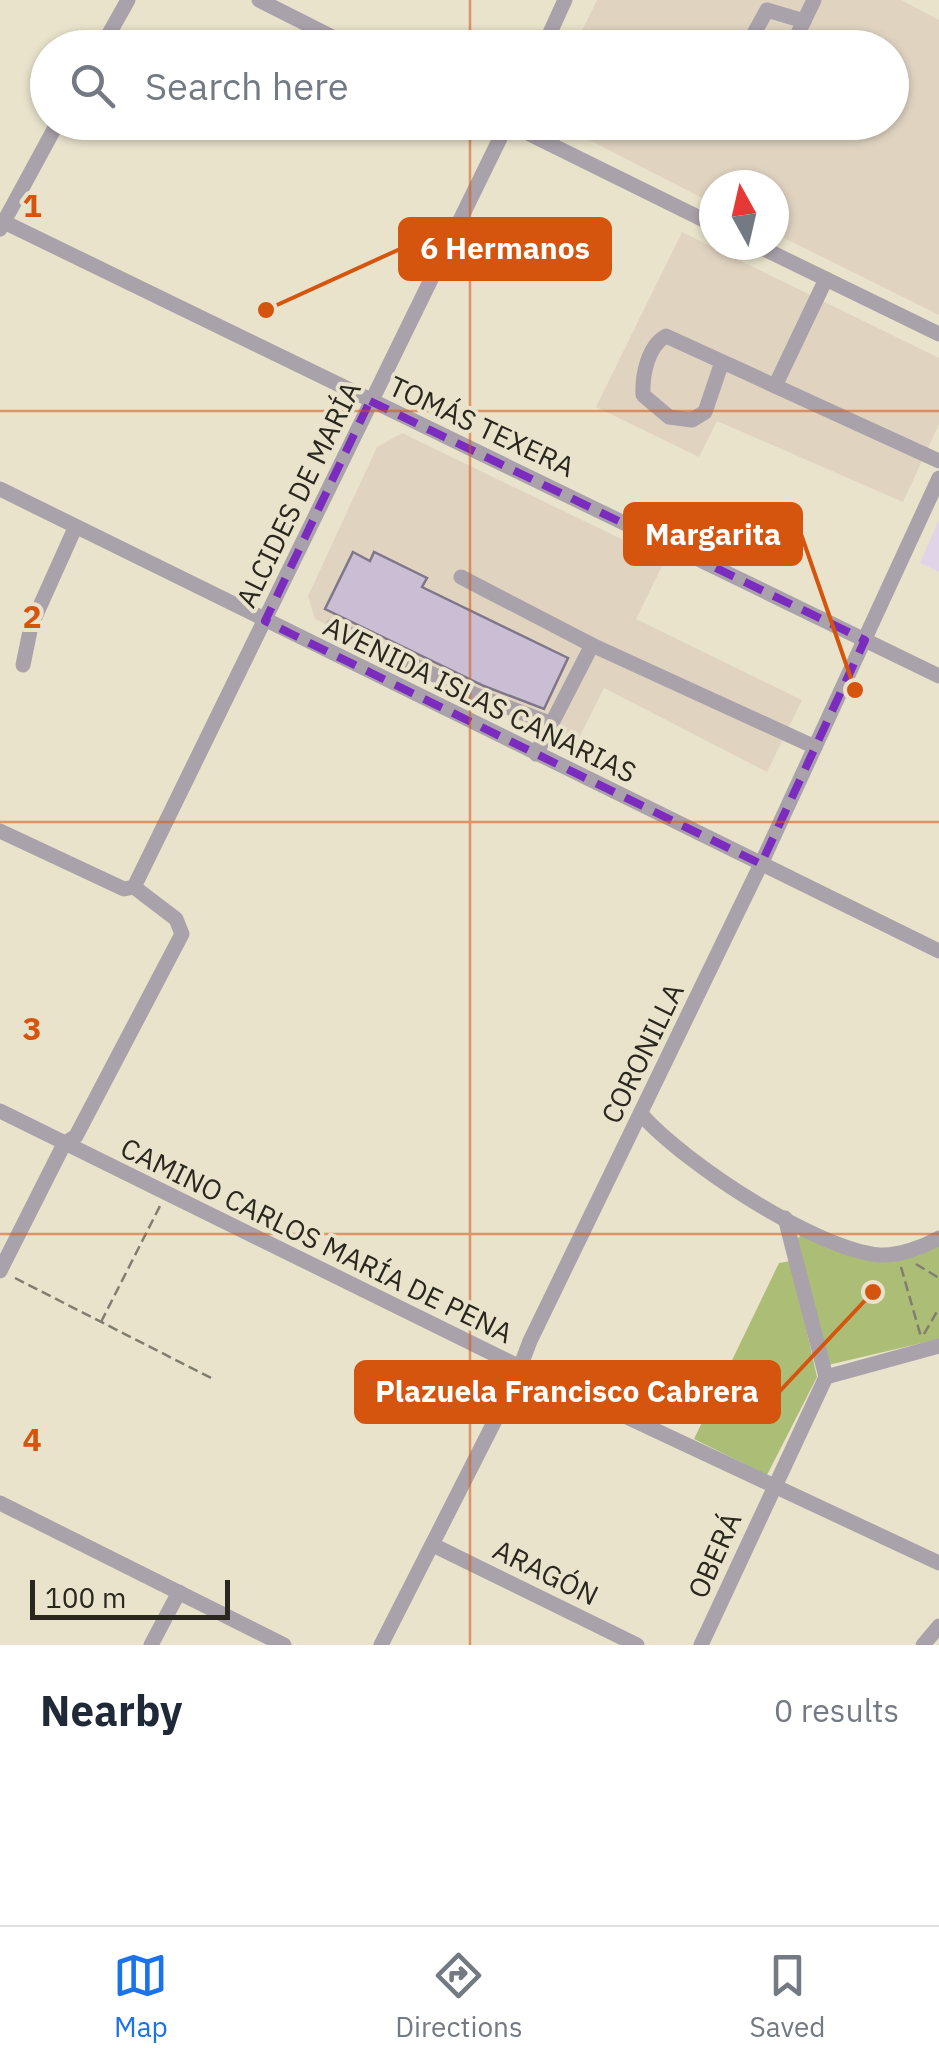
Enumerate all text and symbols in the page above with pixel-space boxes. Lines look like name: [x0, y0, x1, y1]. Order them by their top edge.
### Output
search box: [30, 30, 909, 140]
icon: search: [65, 58, 120, 113]
text: Search here: [145, 61, 349, 110]
north arrow: [699, 170, 789, 260]
text: 1: [22, 184, 42, 226]
callout: 6 Hermanos: [400, 219, 610, 279]
text: 6 Hermanos: [420, 228, 590, 267]
street label: TOMÁS TEXERA: [383, 367, 581, 485]
street label: ALCIDES DE MARÍA: [227, 375, 369, 613]
callout: Margarita: [625, 504, 801, 564]
text: Margarita: [645, 514, 781, 553]
text: 2: [22, 595, 42, 637]
street label: AVENIDA ISLAS CANARIAS: [318, 607, 642, 791]
street label: CORONILLA: [592, 977, 692, 1129]
text: 3: [22, 1007, 42, 1049]
street label: CAMINO CARLOS MARÍA DE PENA: [115, 1129, 519, 1351]
callout: Plazuela Francisco Cabrera: [356, 1362, 779, 1422]
text: Plazuela Francisco Cabrera: [375, 1371, 759, 1410]
text: 4: [22, 1418, 42, 1460]
street label: OBERÁ: [679, 1506, 749, 1604]
street label: ARAGÓN: [487, 1531, 605, 1613]
scale bar: [30, 1575, 230, 1620]
text: 100 m: [45, 1579, 126, 1616]
text: Nearby: [40, 1683, 182, 1738]
text: 0 results: [774, 1689, 899, 1731]
tab: Map: [113, 1948, 168, 2045]
tab: Directions: [395, 1948, 523, 2045]
tab: Saved: [749, 1948, 826, 2045]

